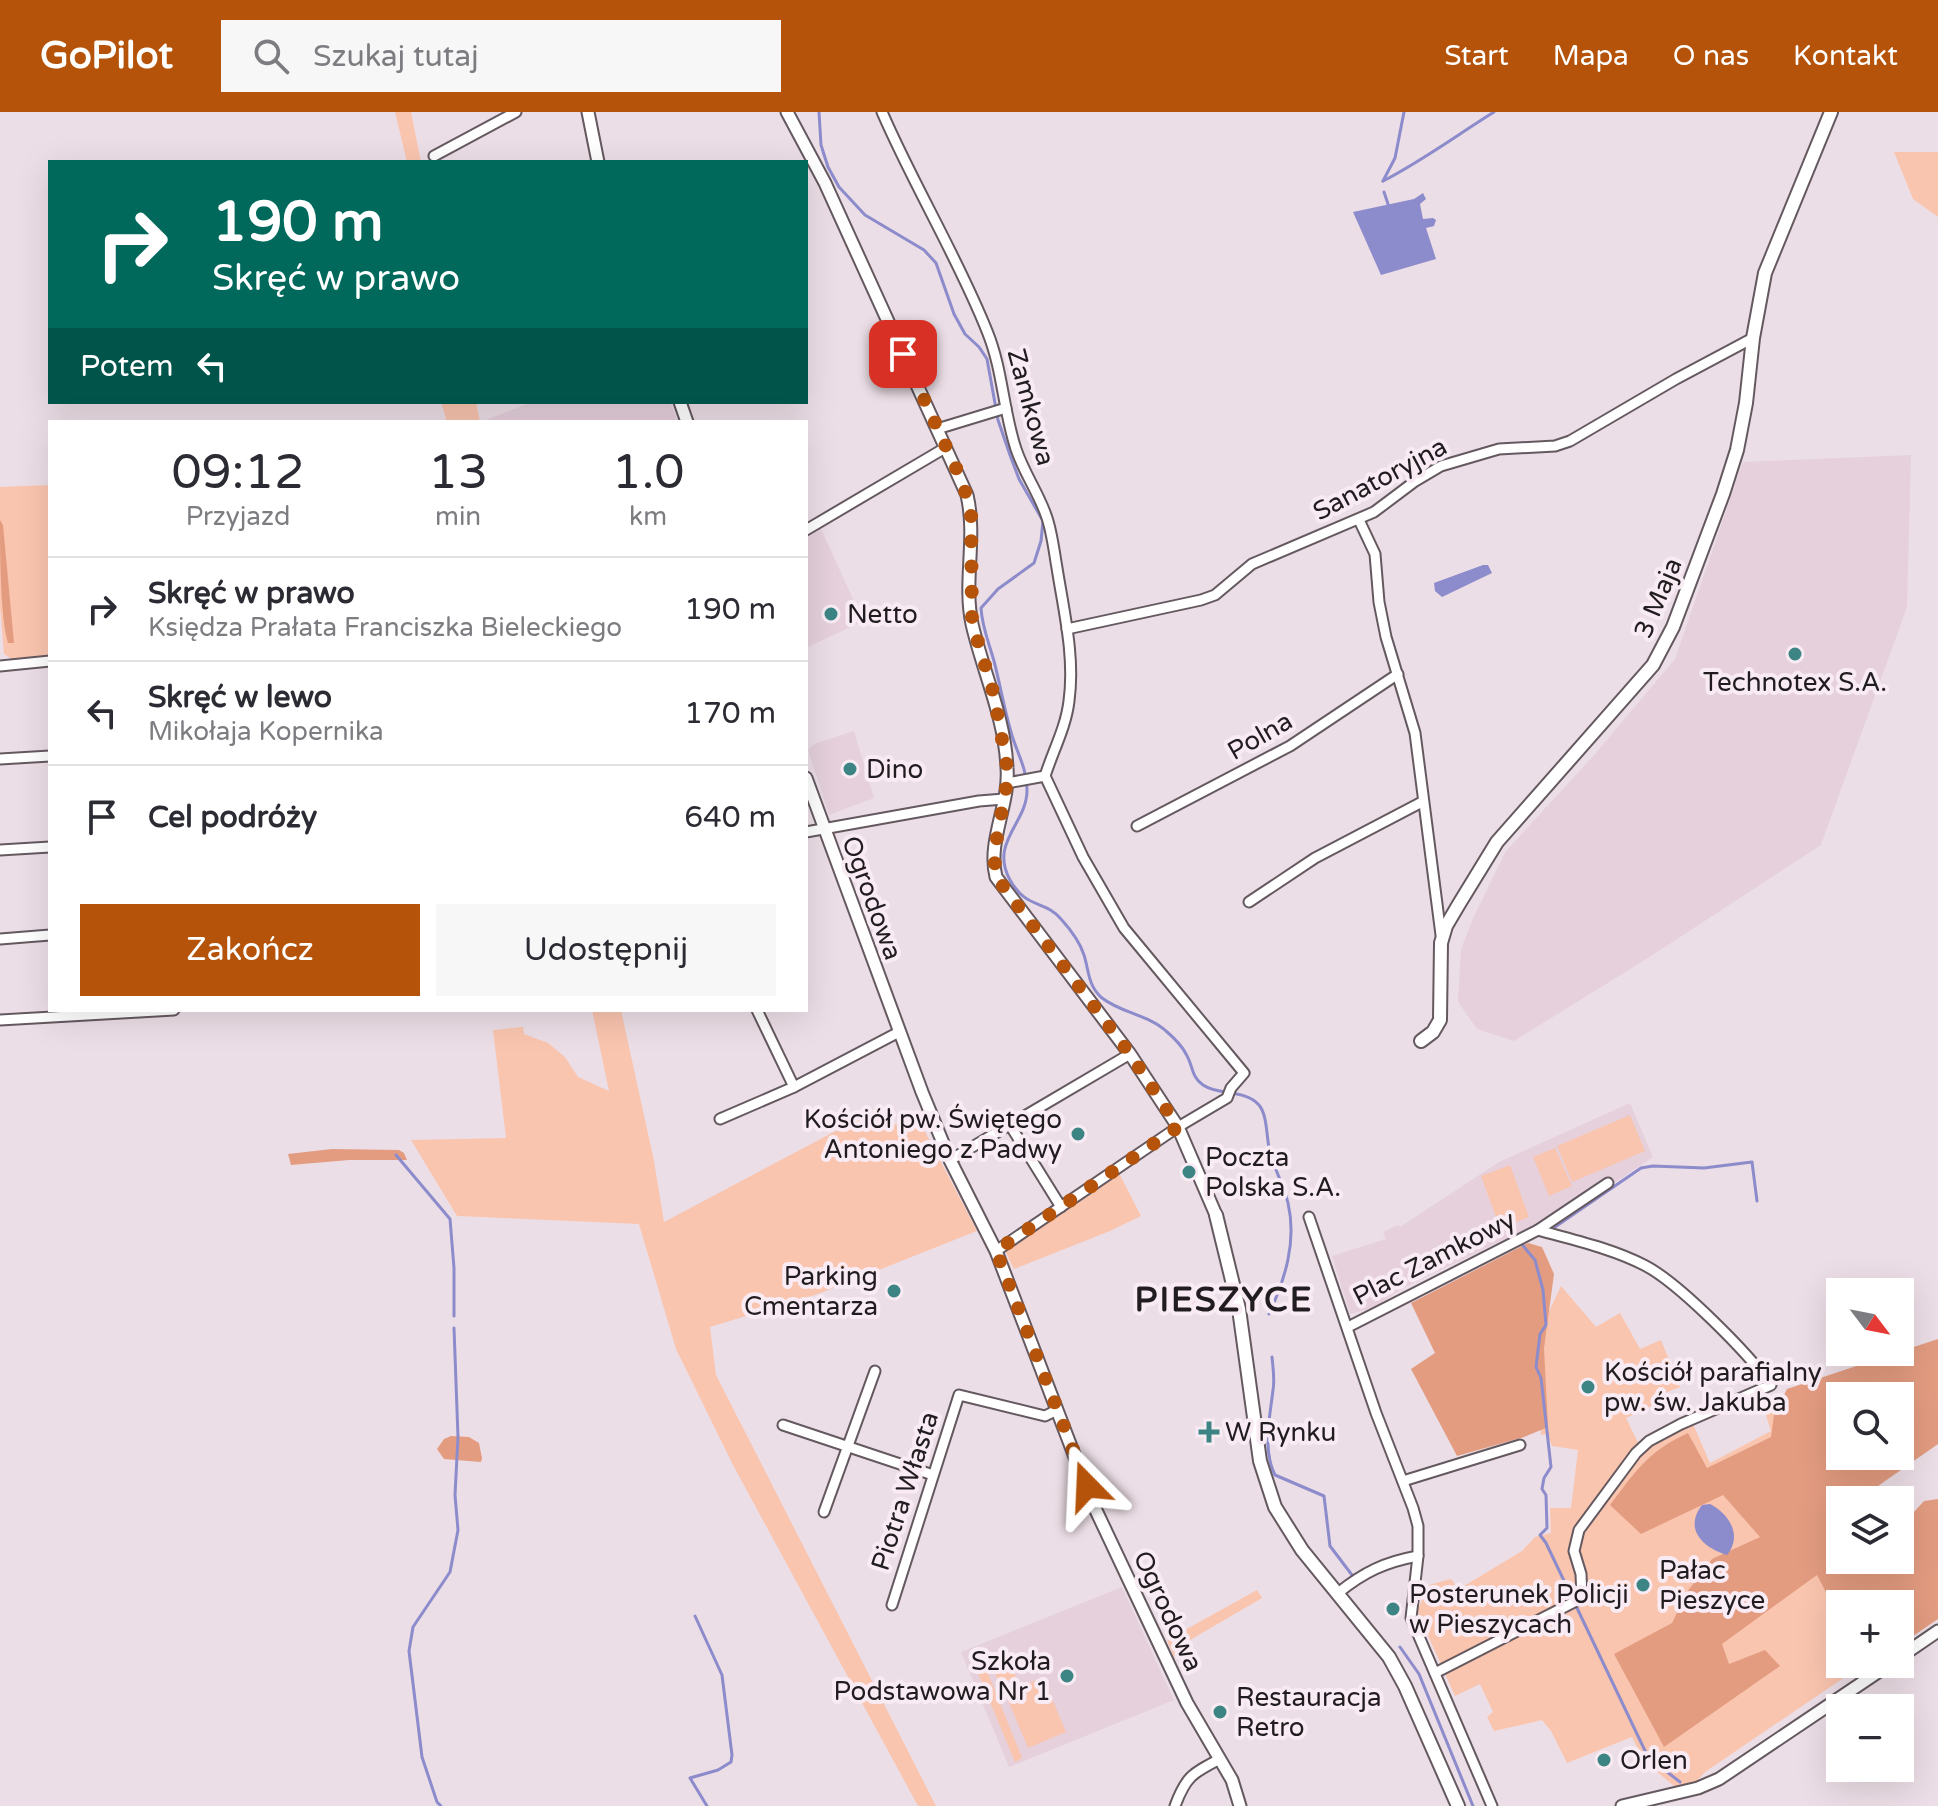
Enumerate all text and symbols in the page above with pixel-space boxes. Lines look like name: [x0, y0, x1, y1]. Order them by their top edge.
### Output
search box: [221, 20, 781, 92]
text: GoPilot: [40, 33, 173, 79]
icon: search: [249, 34, 293, 78]
text: Szukaj tutaj: [313, 38, 479, 75]
text: Start: [1444, 39, 1509, 73]
text: Mapa: [1553, 39, 1629, 73]
text: O nas: [1673, 39, 1749, 73]
text: Kontakt: [1793, 39, 1898, 73]
text: 190 m: [212, 189, 383, 256]
icon: right: [80, 192, 184, 296]
text: Skręć w prawo: [212, 257, 460, 300]
pin: [869, 320, 937, 388]
icon: arrive: [881, 332, 925, 376]
icon: left: [190, 344, 234, 388]
street label: Zamkowa: [1001, 345, 1061, 469]
text: Potem: [80, 348, 174, 385]
street label: Sanatoryjna: [1308, 431, 1452, 527]
text: 09:12: [171, 444, 305, 502]
text: 13: [428, 444, 488, 502]
text: 1.0: [612, 444, 685, 502]
text: Przyjazd: [186, 501, 290, 532]
text: min: [435, 501, 481, 532]
text: km: [629, 501, 667, 532]
street label: 3 Maja: [1627, 553, 1689, 643]
text: Skręć w prawo: [148, 575, 355, 612]
icon: right: [80, 587, 124, 631]
text: 190 m: [684, 591, 776, 628]
place label: Netto: [847, 599, 918, 630]
marker: Netto: [822, 605, 840, 623]
text: Księdza Prałata Franciszka Bieleckiego: [148, 612, 622, 643]
marker: Technotex S.A.: [1786, 645, 1804, 663]
place label: Technotex S.A.: [1703, 667, 1887, 698]
text: Skręć w lewo: [148, 679, 332, 716]
icon: left: [80, 691, 124, 735]
text: 170 m: [684, 695, 776, 732]
street label: Polna: [1222, 705, 1298, 767]
text: Mikołaja Kopernika: [148, 716, 384, 747]
place label: Dino: [866, 754, 923, 785]
marker: Dino: [841, 760, 859, 778]
icon: arrive: [80, 795, 124, 839]
text: Cel podróży: [148, 799, 317, 836]
text: 640 m: [684, 799, 776, 836]
street label: Ogrodowa: [835, 832, 909, 964]
button: Zakończ: [80, 904, 420, 996]
button: Udostępnij: [436, 904, 776, 996]
place label: Kościół pw. Świętego Antoniego z Padwy: [804, 1103, 1062, 1165]
marker: Kościół pw. Świętego Antoniego z Padwy: [1069, 1125, 1087, 1143]
place label: Poczta Polska S.A.: [1205, 1142, 1341, 1203]
marker: Poczta Polska S.A.: [1180, 1163, 1198, 1181]
street label: Plac Zamkowy: [1348, 1204, 1520, 1312]
place label: Parking Cmentarza: [744, 1261, 878, 1322]
north arrow: [1826, 1278, 1914, 1366]
map controls: [1826, 1278, 1914, 1782]
district label: PIESZYCE: [1135, 1280, 1313, 1321]
marker: Parking Cmentarza: [885, 1282, 903, 1300]
place label: Kościół parafialny pw. św. Jakuba: [1604, 1357, 1822, 1418]
marker: Kościół parafialny pw. św. Jakuba: [1579, 1378, 1597, 1396]
button: search: [1826, 1382, 1914, 1470]
street label: Piotra Własta: [865, 1408, 945, 1574]
place label: W Rynku: [1225, 1417, 1336, 1448]
marker: W Rynku: [1200, 1423, 1218, 1441]
position arrow: [1045, 1444, 1129, 1528]
button: layers: [1826, 1486, 1914, 1574]
street label: Ogrodowa: [1127, 1546, 1209, 1676]
place label: Pałac Pieszyce: [1659, 1555, 1765, 1616]
marker: Pałac Pieszyce: [1634, 1576, 1652, 1594]
place label: Posterunek Policji w Pieszycach: [1409, 1579, 1629, 1640]
button: +: [1826, 1590, 1914, 1678]
marker: Posterunek Policji w Pieszycach: [1384, 1600, 1402, 1618]
place label: Szkoła Podstawowa Nr 1: [833, 1646, 1051, 1707]
marker: Szkoła Podstawowa Nr 1: [1058, 1667, 1076, 1685]
place label: Restauracja Retro: [1236, 1682, 1382, 1743]
button: −: [1826, 1694, 1914, 1782]
marker: Restauracja Retro: [1211, 1703, 1229, 1721]
place label: Orlen: [1620, 1745, 1688, 1776]
marker: Orlen: [1595, 1751, 1613, 1769]

